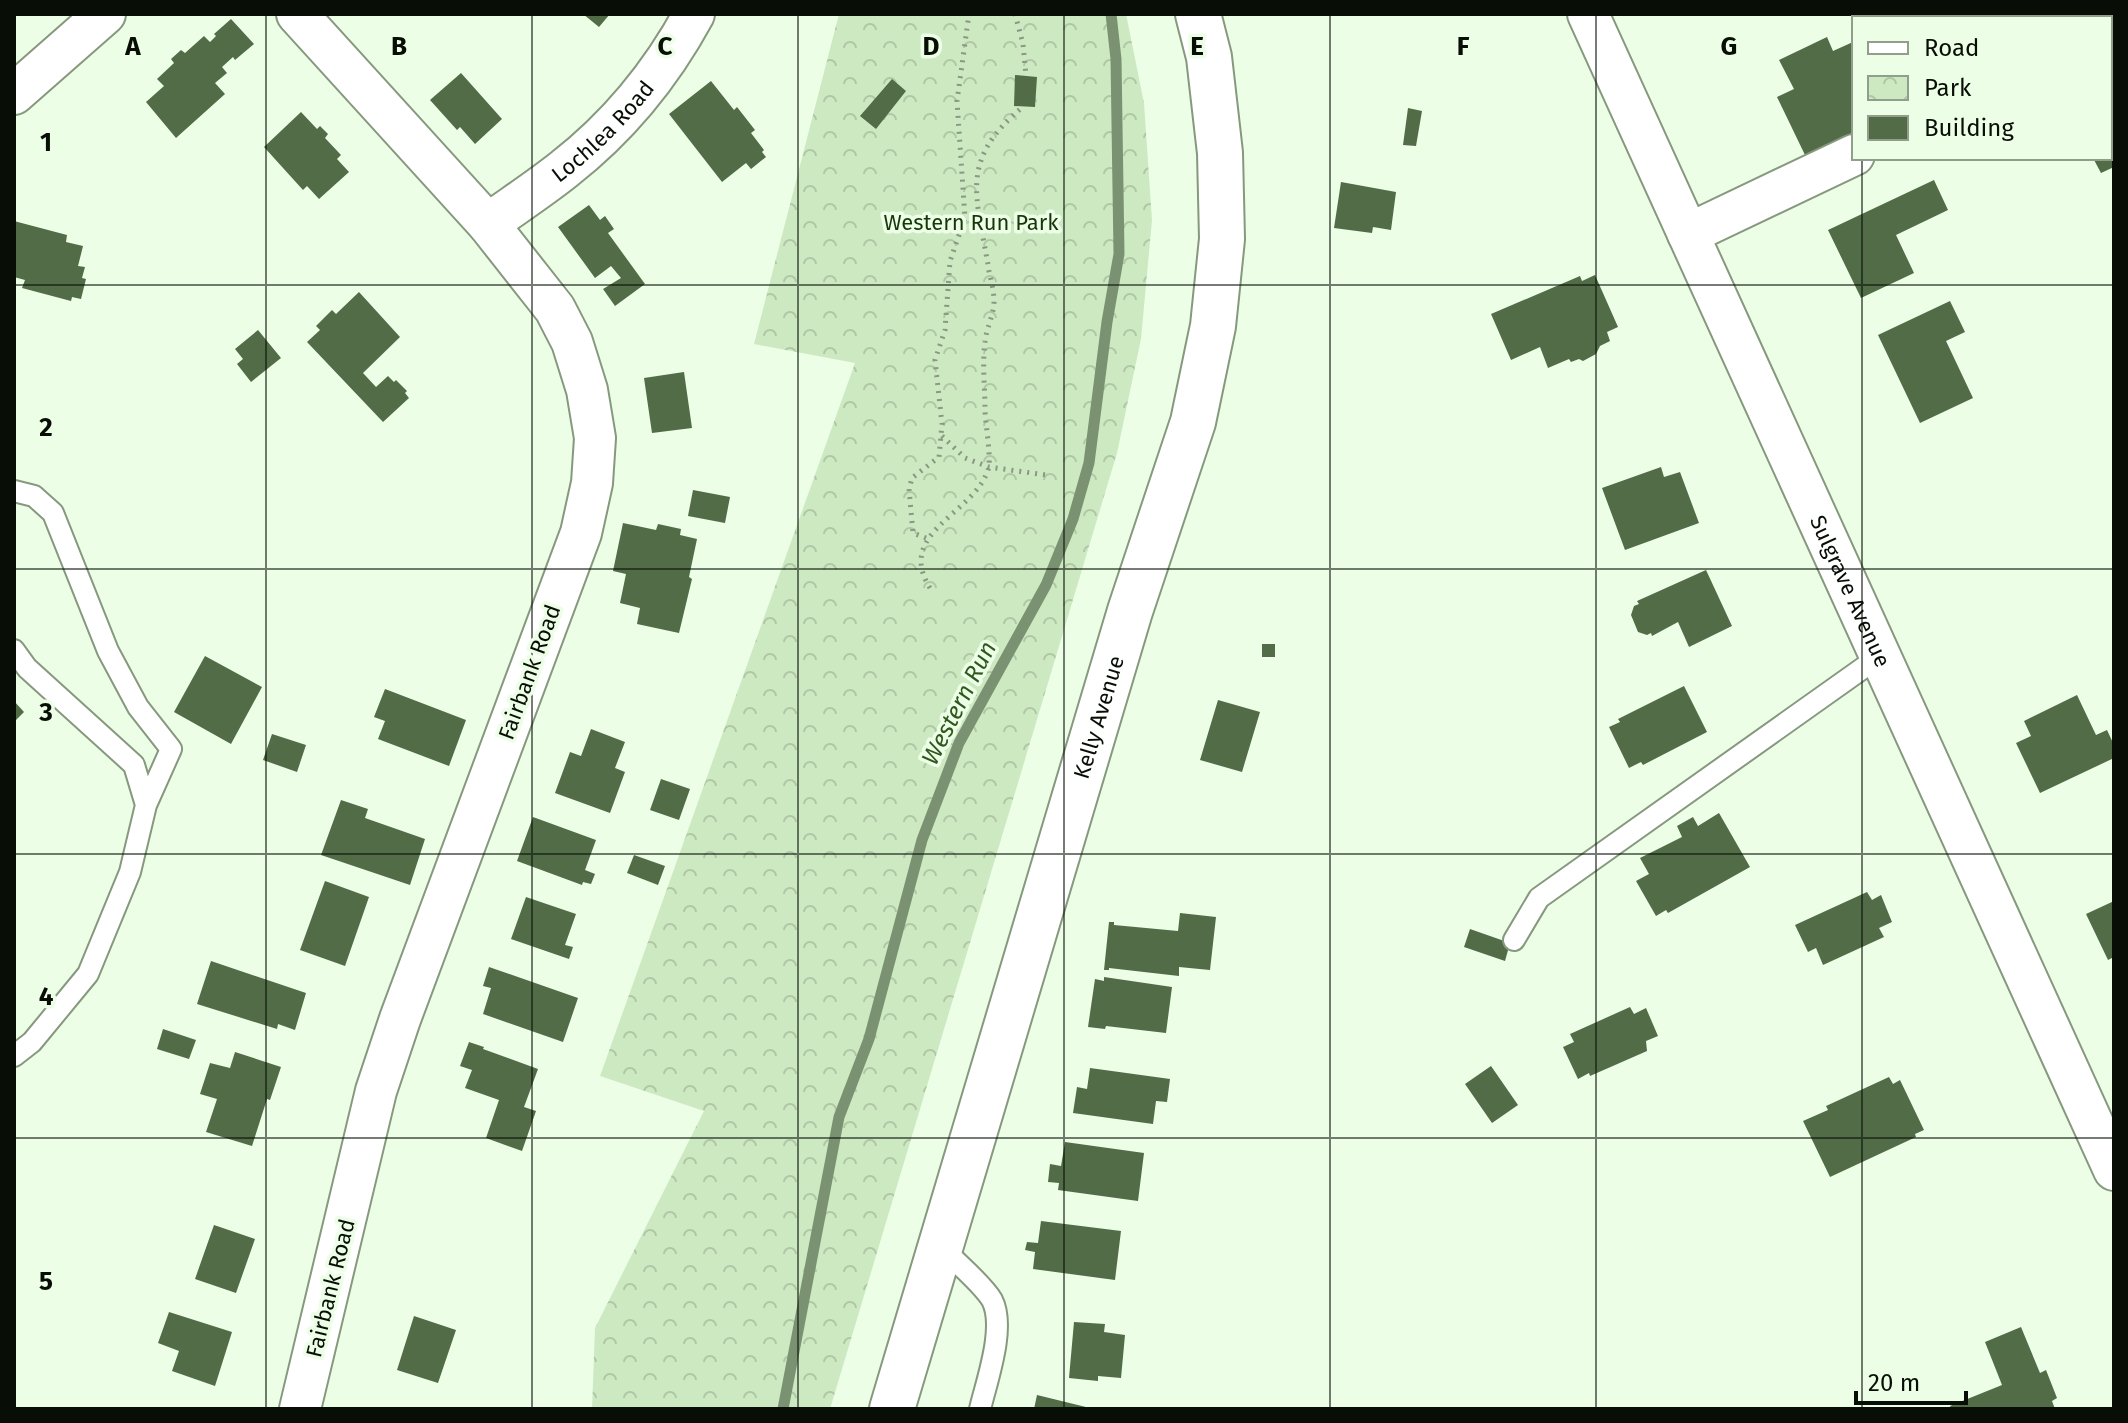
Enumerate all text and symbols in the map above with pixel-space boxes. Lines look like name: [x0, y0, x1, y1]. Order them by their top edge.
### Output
legend: [1852, 16, 2112, 160]
text: A: [124, 31, 141, 62]
text: B: [391, 31, 407, 62]
text: C: [658, 31, 673, 62]
text: D: [923, 31, 940, 62]
text: E: [1190, 31, 1204, 62]
text: F: [1457, 31, 1470, 62]
text: G: [1721, 31, 1737, 62]
text: Road: [1924, 34, 1979, 62]
text: Park: [1924, 74, 1972, 102]
street label: Lochlea Road: [546, 75, 660, 188]
text: Building: [1924, 114, 2014, 142]
text: 1: [40, 127, 52, 158]
park label: Western Run Park: [883, 209, 1059, 236]
text: 2: [39, 412, 53, 443]
street label: Sulgrave Avenue: [1804, 511, 1896, 671]
street label: Fairbank Road: [493, 601, 566, 743]
water label: Western Run: [916, 637, 1002, 769]
street label: Kelly Avenue: [1068, 653, 1130, 782]
text: 3: [38, 697, 53, 728]
text: 4: [39, 981, 54, 1012]
street label: Fairbank Road: [300, 1216, 361, 1360]
text: 5: [39, 1266, 53, 1297]
scale bar: [1856, 1355, 1966, 1405]
text: 20 m: [1868, 1369, 1920, 1397]

